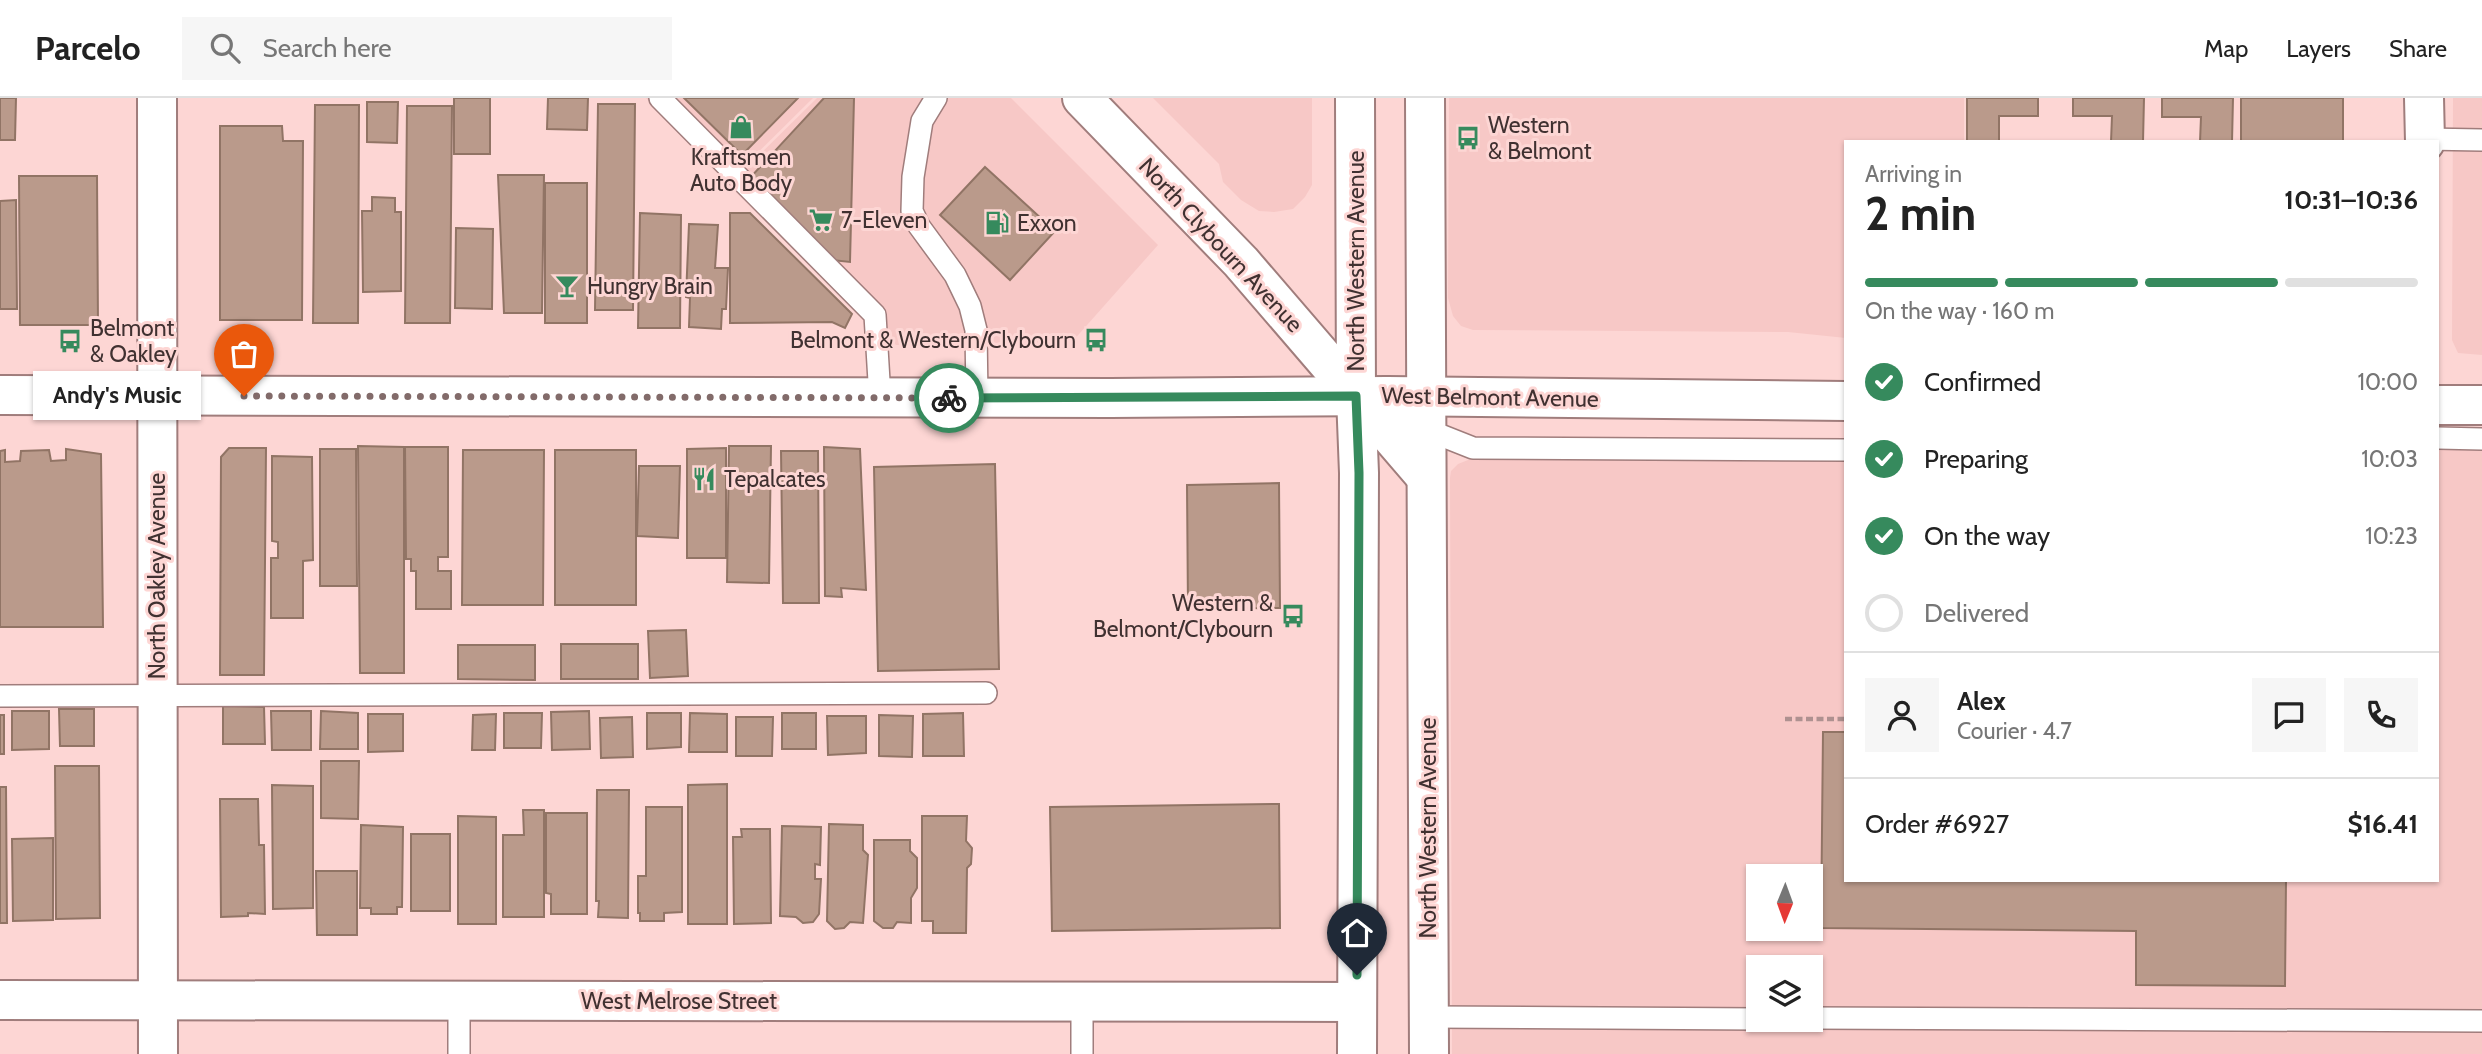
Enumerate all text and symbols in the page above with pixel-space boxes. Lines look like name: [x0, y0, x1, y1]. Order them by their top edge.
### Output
search box: [182, 17, 672, 80]
text: Parcelo: [35, 28, 140, 68]
icon: search: [206, 29, 244, 67]
text: Search here: [262, 32, 392, 64]
text: Map: [2204, 34, 2248, 63]
text: Layers: [2286, 34, 2351, 63]
text: Share: [2389, 34, 2447, 63]
place label: Western & Belmont: [1488, 111, 1592, 165]
shop icon: Kraftsmen Auto Body: [727, 113, 755, 141]
bus stop icon: Western & Belmont: [1454, 124, 1482, 152]
place label: Kraftsmen Auto Body: [690, 143, 792, 197]
street label: North Western Avenue: [1342, 150, 1370, 372]
street label: North Clybourn Avenue: [1133, 152, 1309, 338]
text: Arriving in: [1865, 160, 1962, 188]
text: 10:31–10:36: [2284, 184, 2418, 216]
text: 2 min: [1865, 186, 1976, 242]
supermarket icon: 7-Eleven: [807, 206, 835, 234]
place label: 7-Eleven: [841, 206, 927, 234]
fuel station icon: Exxon: [983, 209, 1011, 237]
place label: Exxon: [1017, 209, 1077, 237]
bar icon: Hungry Brain: [553, 272, 581, 300]
place label: Hungry Brain: [587, 272, 713, 300]
text: On the way · 160 m: [1865, 297, 2054, 325]
place label: Belmont & Oakley: [90, 314, 177, 368]
pin: [214, 324, 274, 396]
place label: Belmont & Western/Clybourn: [790, 326, 1076, 354]
bus stop icon: Belmont & Western/Clybourn: [1082, 326, 1110, 354]
bus stop icon: Belmont & Oakley: [56, 327, 84, 355]
icon: bag: [225, 335, 263, 373]
courier: [914, 363, 984, 433]
icon: check: [1865, 363, 1903, 401]
text: Confirmed: [1924, 366, 2041, 398]
text: 10:00: [2358, 368, 2418, 396]
callout: Andy's Music: [34, 372, 202, 420]
icon: bike: [930, 379, 968, 417]
text: Andy's Music: [53, 381, 181, 409]
street label: West Belmont Avenue: [1381, 381, 1599, 413]
icon: check: [1865, 440, 1903, 478]
text: Preparing: [1924, 443, 2028, 475]
text: 10:03: [2361, 445, 2418, 473]
restaurant icon: Tepalcates: [690, 465, 718, 493]
place label: Tepalcates: [724, 465, 826, 493]
street label: North Oakley Avenue: [143, 472, 171, 679]
icon: check: [1865, 517, 1903, 555]
text: On the way: [1924, 520, 2050, 552]
text: 10:23: [2365, 522, 2418, 550]
place label: Western & Belmont/Clybourn: [1093, 589, 1273, 643]
text: Delivered: [1924, 597, 2029, 629]
bus stop icon: Western & Belmont/Clybourn: [1279, 602, 1307, 630]
button: person: [1865, 678, 1939, 752]
button: chat: [2252, 678, 2326, 752]
button: phone: [2344, 678, 2418, 752]
text: Alex: [1957, 685, 2006, 717]
street label: North Western Avenue: [1414, 717, 1442, 939]
text: Courier · 4.7: [1957, 717, 2072, 745]
text: Order #6927: [1865, 808, 2009, 840]
text: $16.41: [2347, 808, 2418, 840]
north arrow: [1746, 864, 1824, 942]
map controls: [1746, 864, 1823, 1032]
pin: [1327, 903, 1387, 975]
icon: home: [1338, 914, 1376, 952]
button: layers: [1746, 955, 1823, 1032]
street label: West Melrose Street: [581, 987, 777, 1015]

